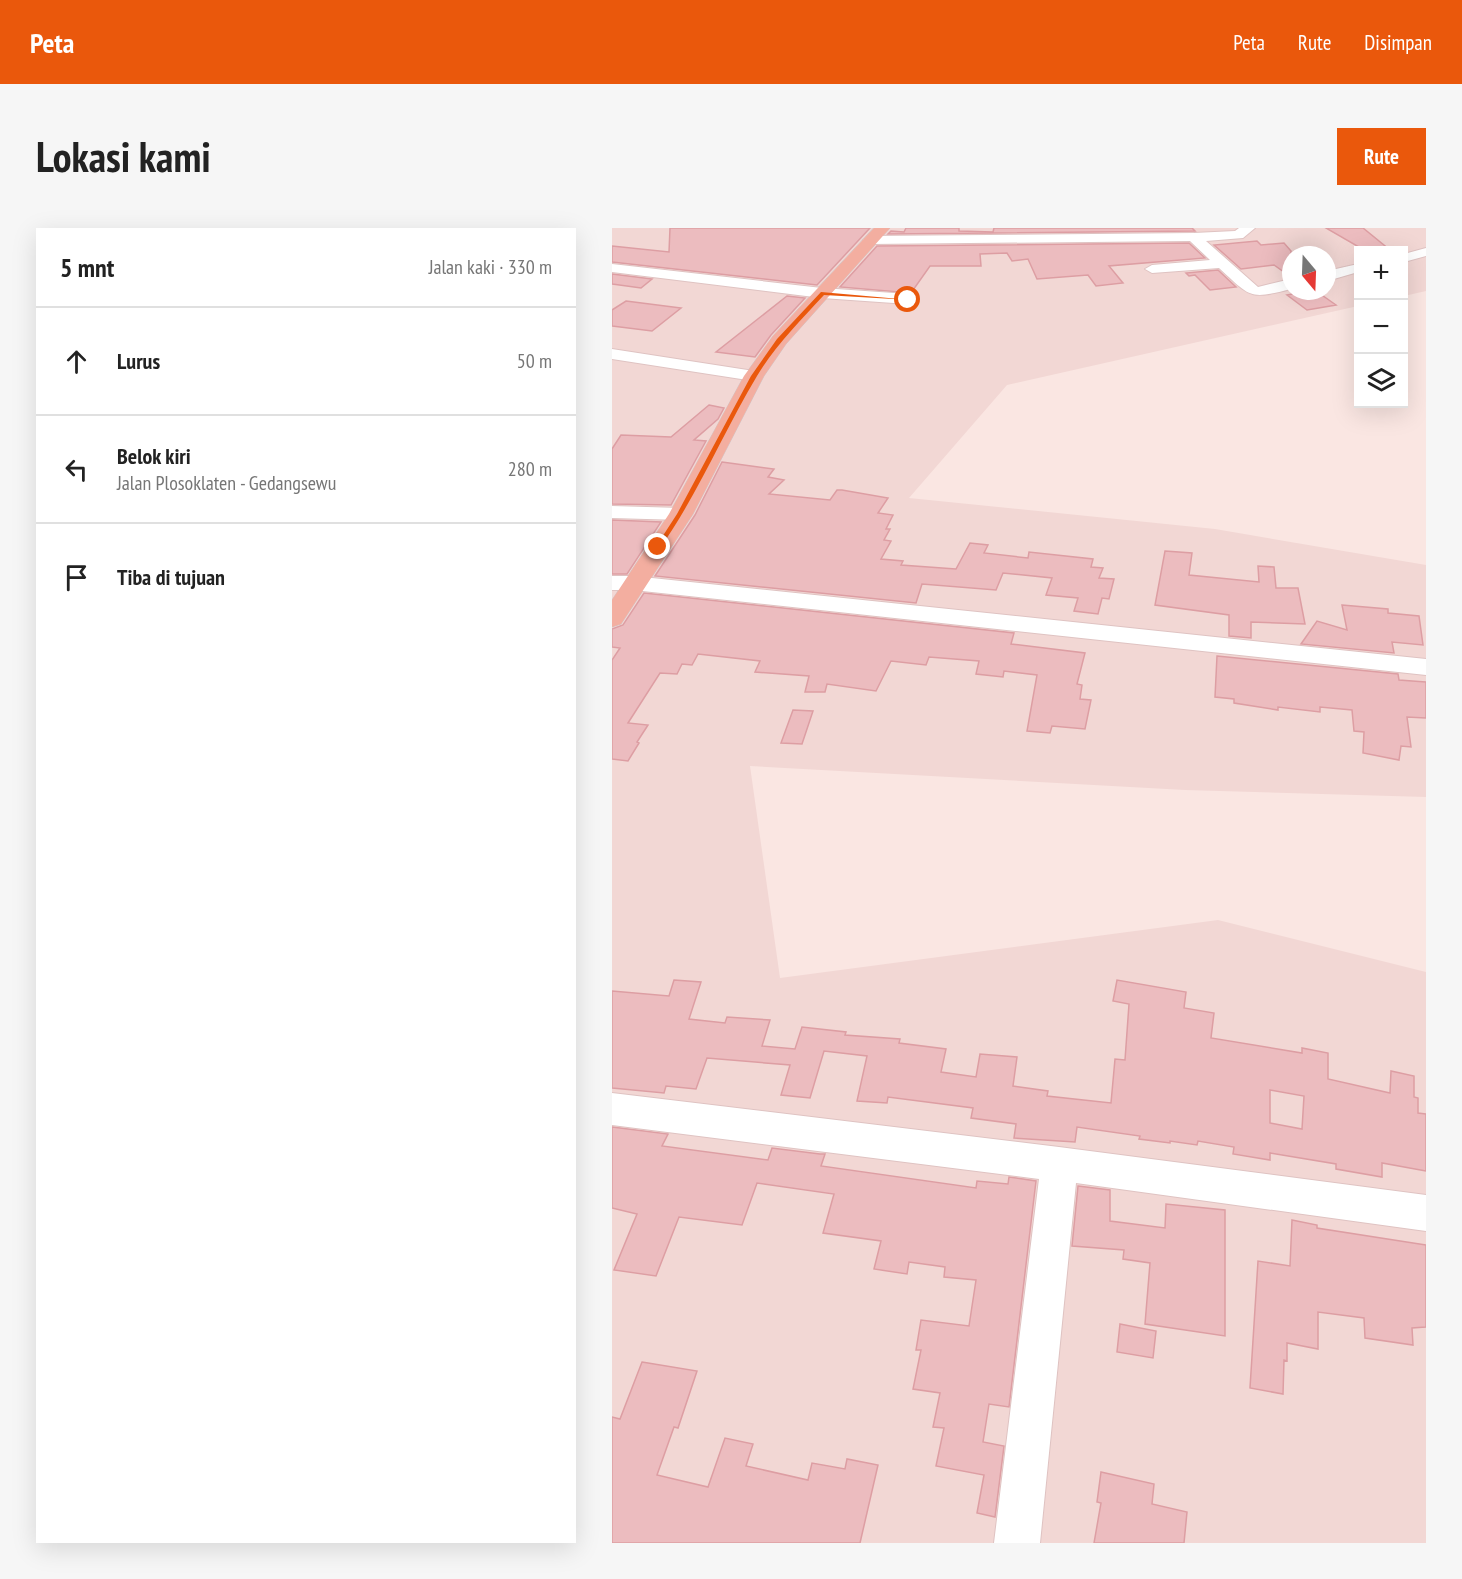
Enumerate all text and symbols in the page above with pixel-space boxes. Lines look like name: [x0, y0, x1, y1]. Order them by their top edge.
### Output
text: Peta: [30, 24, 74, 61]
text: Peta: [1233, 29, 1265, 56]
text: Rute: [1298, 29, 1331, 56]
text: Disimpan: [1364, 29, 1432, 56]
button: Rute: [1337, 128, 1426, 185]
text: Lokasi kami: [36, 129, 211, 184]
north arrow: [1282, 246, 1336, 300]
map controls: [1354, 246, 1408, 408]
button: +: [1354, 246, 1408, 300]
text: 5 mnt: [60, 251, 114, 284]
text: Jalan kaki · 330 m: [429, 254, 552, 280]
route start: [894, 286, 920, 312]
button: −: [1354, 300, 1408, 354]
icon: ahead: [60, 345, 93, 378]
text: Lurus: [117, 347, 160, 375]
text: 50 m: [517, 348, 552, 374]
button: layers: [1354, 354, 1408, 408]
text: Belok kiri: [117, 442, 191, 470]
icon: left: [60, 453, 93, 486]
text: 280 m: [508, 456, 552, 482]
text: Jalan Plosoklaten - Gedangsewu: [117, 470, 336, 496]
route end: [644, 533, 670, 559]
icon: arrive: [60, 561, 93, 594]
text: Tiba di tujuan: [117, 563, 225, 591]

